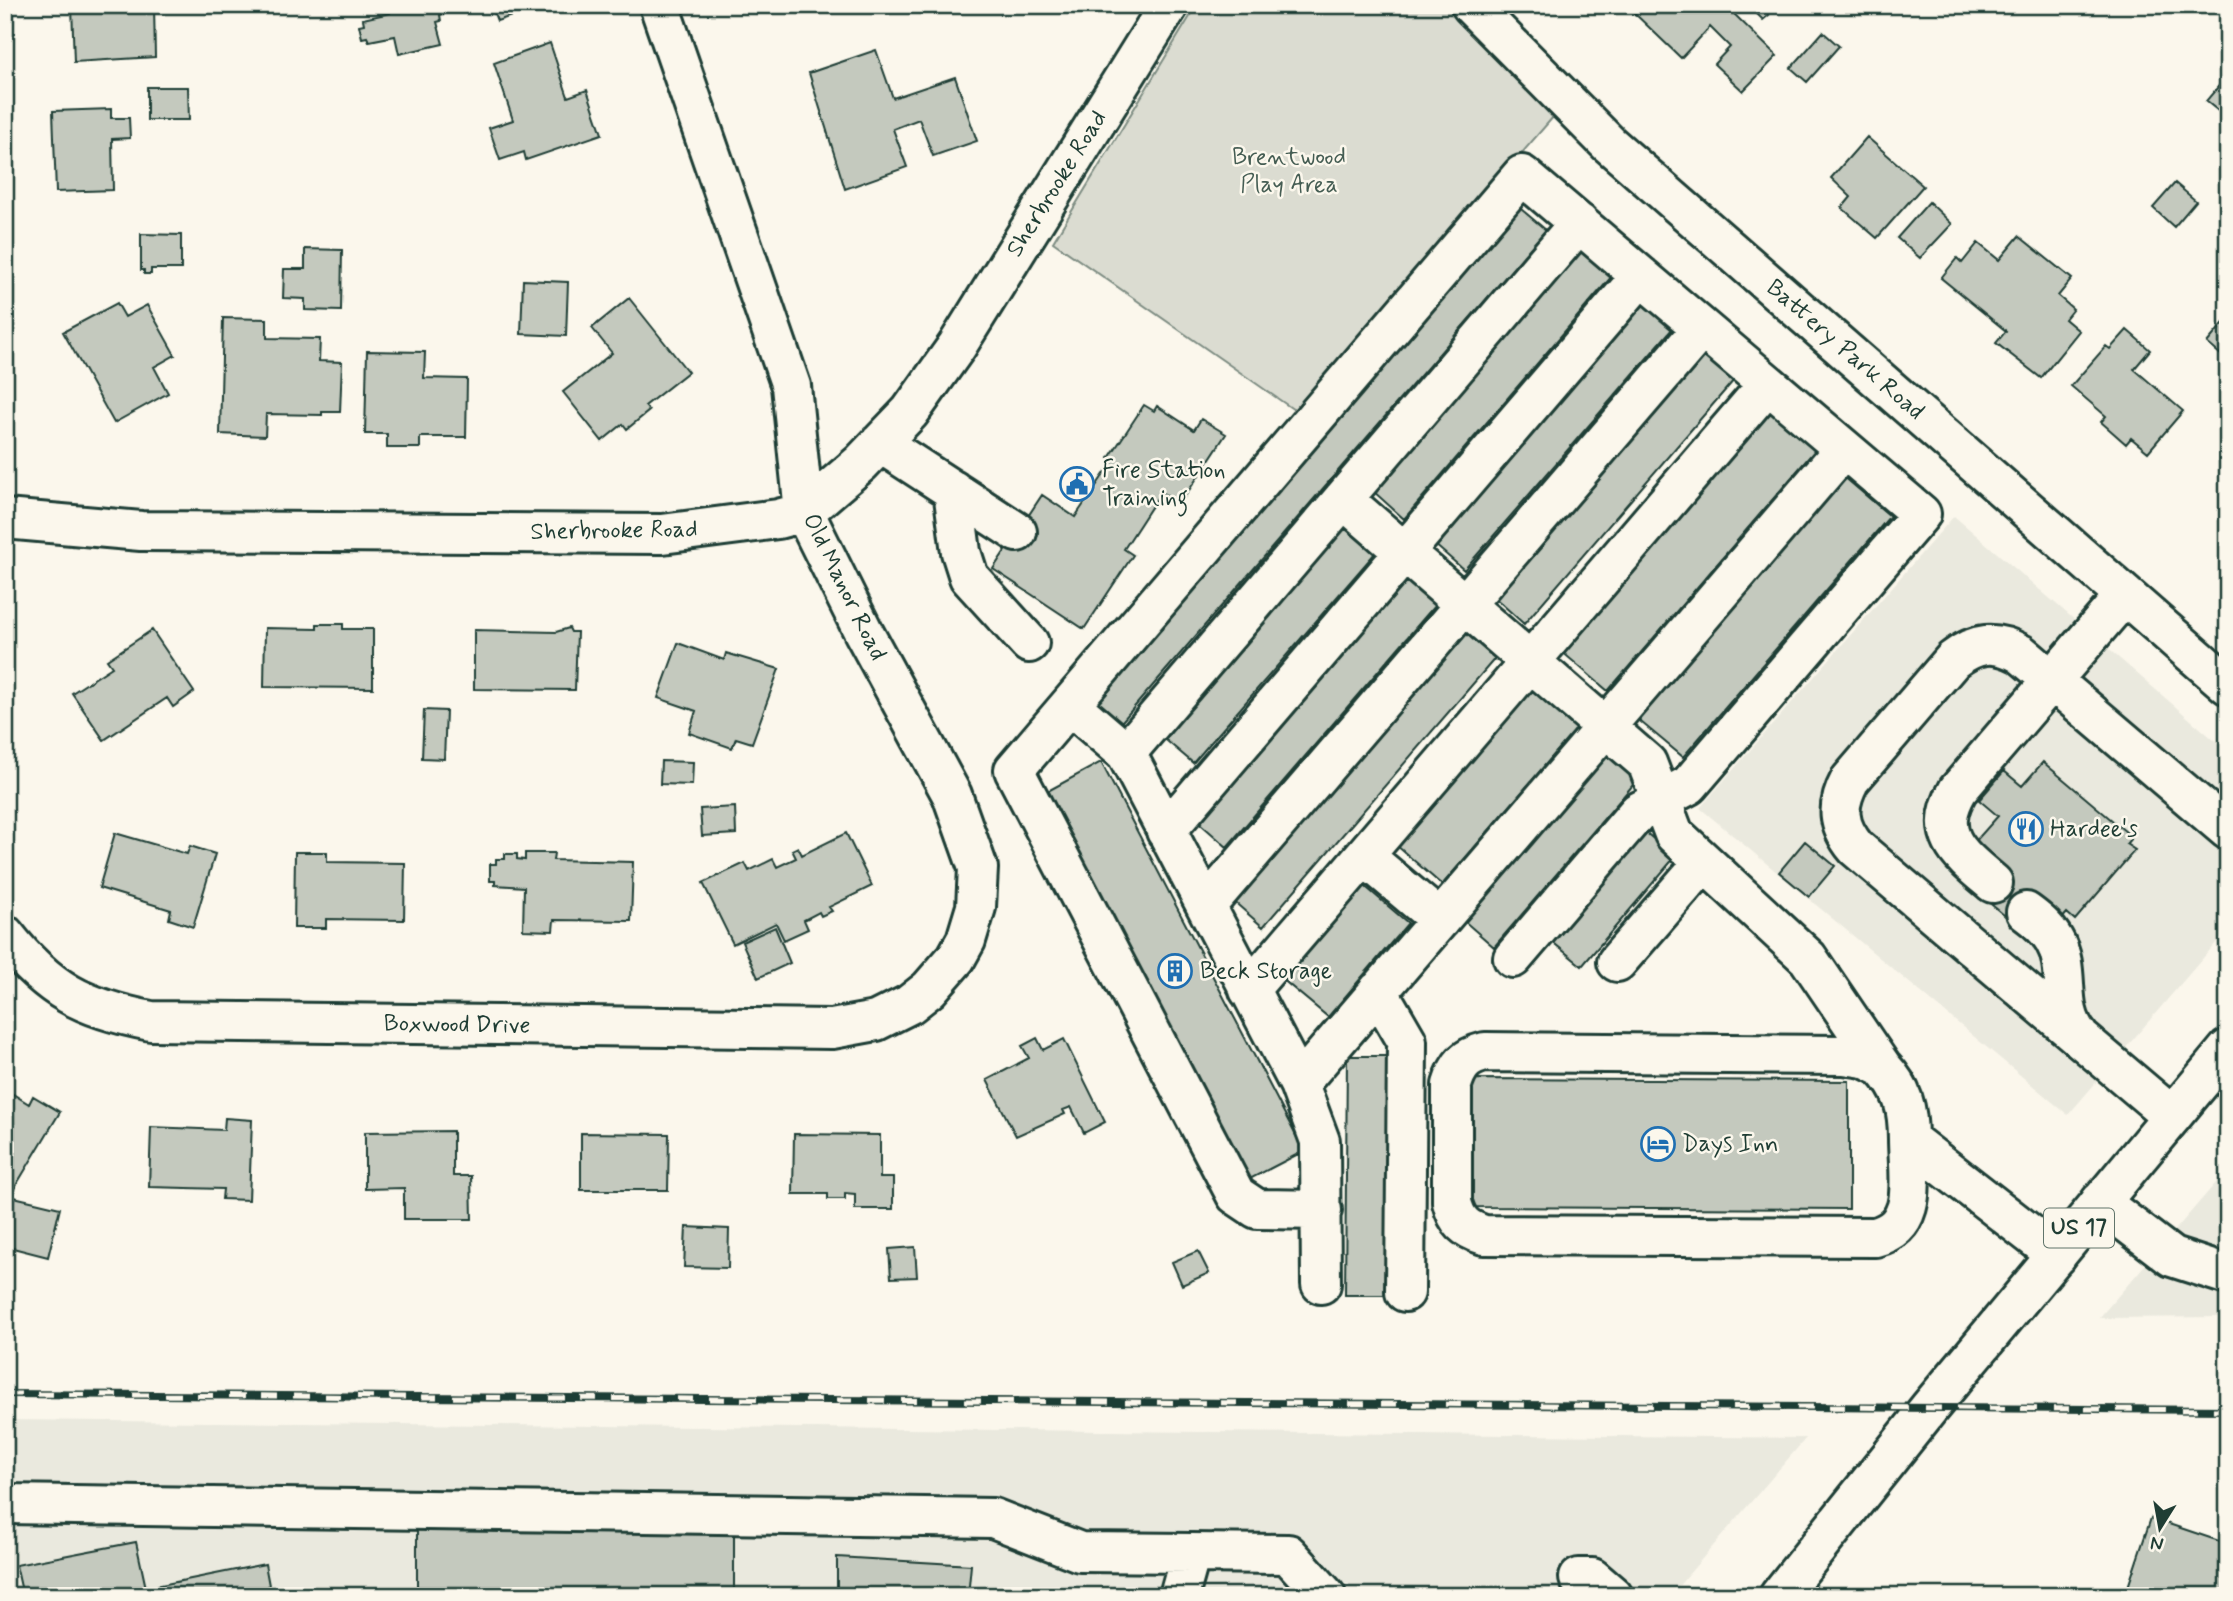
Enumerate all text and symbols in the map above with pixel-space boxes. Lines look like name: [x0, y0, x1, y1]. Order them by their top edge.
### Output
street label: Sherbrooke Road: [1000, 105, 1114, 263]
park label: Brentwood Play Area: [1232, 142, 1346, 201]
street label: Battery Park Road: [1759, 273, 1931, 427]
place label: Fire Station Training: [1102, 455, 1226, 517]
public building icon: Fire Station Training: [1058, 465, 1096, 503]
street label: Old Manor Road: [795, 508, 893, 666]
street label: Sherbrooke Road: [530, 514, 698, 548]
restaurant icon: Hardee's: [2007, 810, 2045, 848]
place label: Hardee's: [2050, 814, 2138, 845]
building icon: Beck Storage: [1156, 952, 1194, 990]
place label: Beck Storage: [1200, 956, 1332, 987]
street label: Boxwood Drive: [383, 1008, 531, 1042]
hotel icon: Days Inn: [1639, 1125, 1677, 1163]
place label: Days Inn: [1682, 1129, 1779, 1160]
road number: US 17: [2044, 1208, 2114, 1247]
north arrow: [2124, 1492, 2194, 1562]
text: N: [2148, 1530, 2166, 1557]

